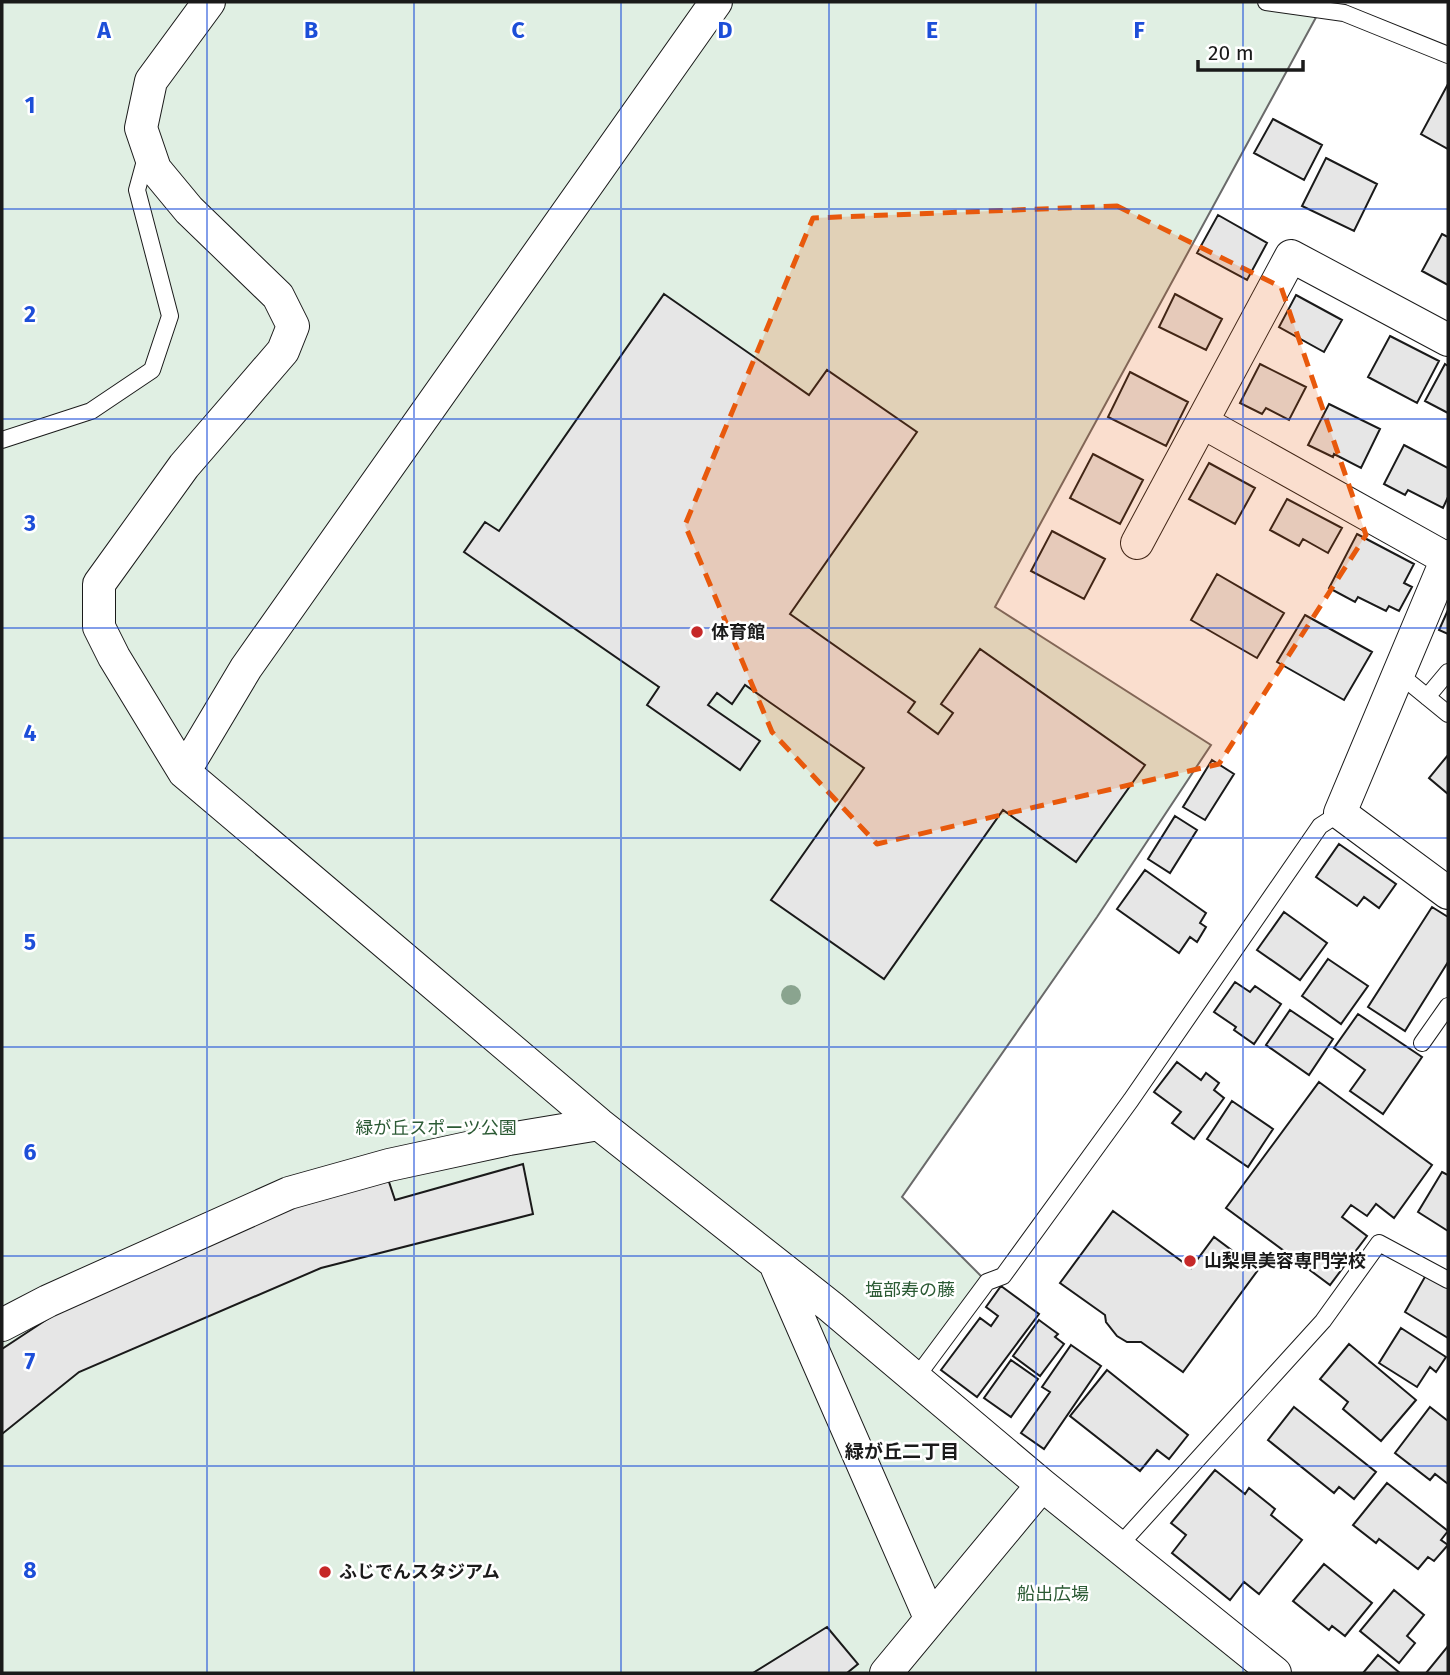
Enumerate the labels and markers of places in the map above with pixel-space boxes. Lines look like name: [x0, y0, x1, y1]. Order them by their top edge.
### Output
place label: 体育館: [711, 621, 765, 643]
marker: 体育館: [689, 624, 705, 640]
place label: 山梨県美容専門学校: [1204, 1250, 1366, 1272]
marker: 山梨県美容専門学校: [1182, 1253, 1198, 1269]
place label: ふじでんスタジアム: [339, 1561, 500, 1583]
marker: ふじでんスタジアム: [317, 1564, 333, 1580]

